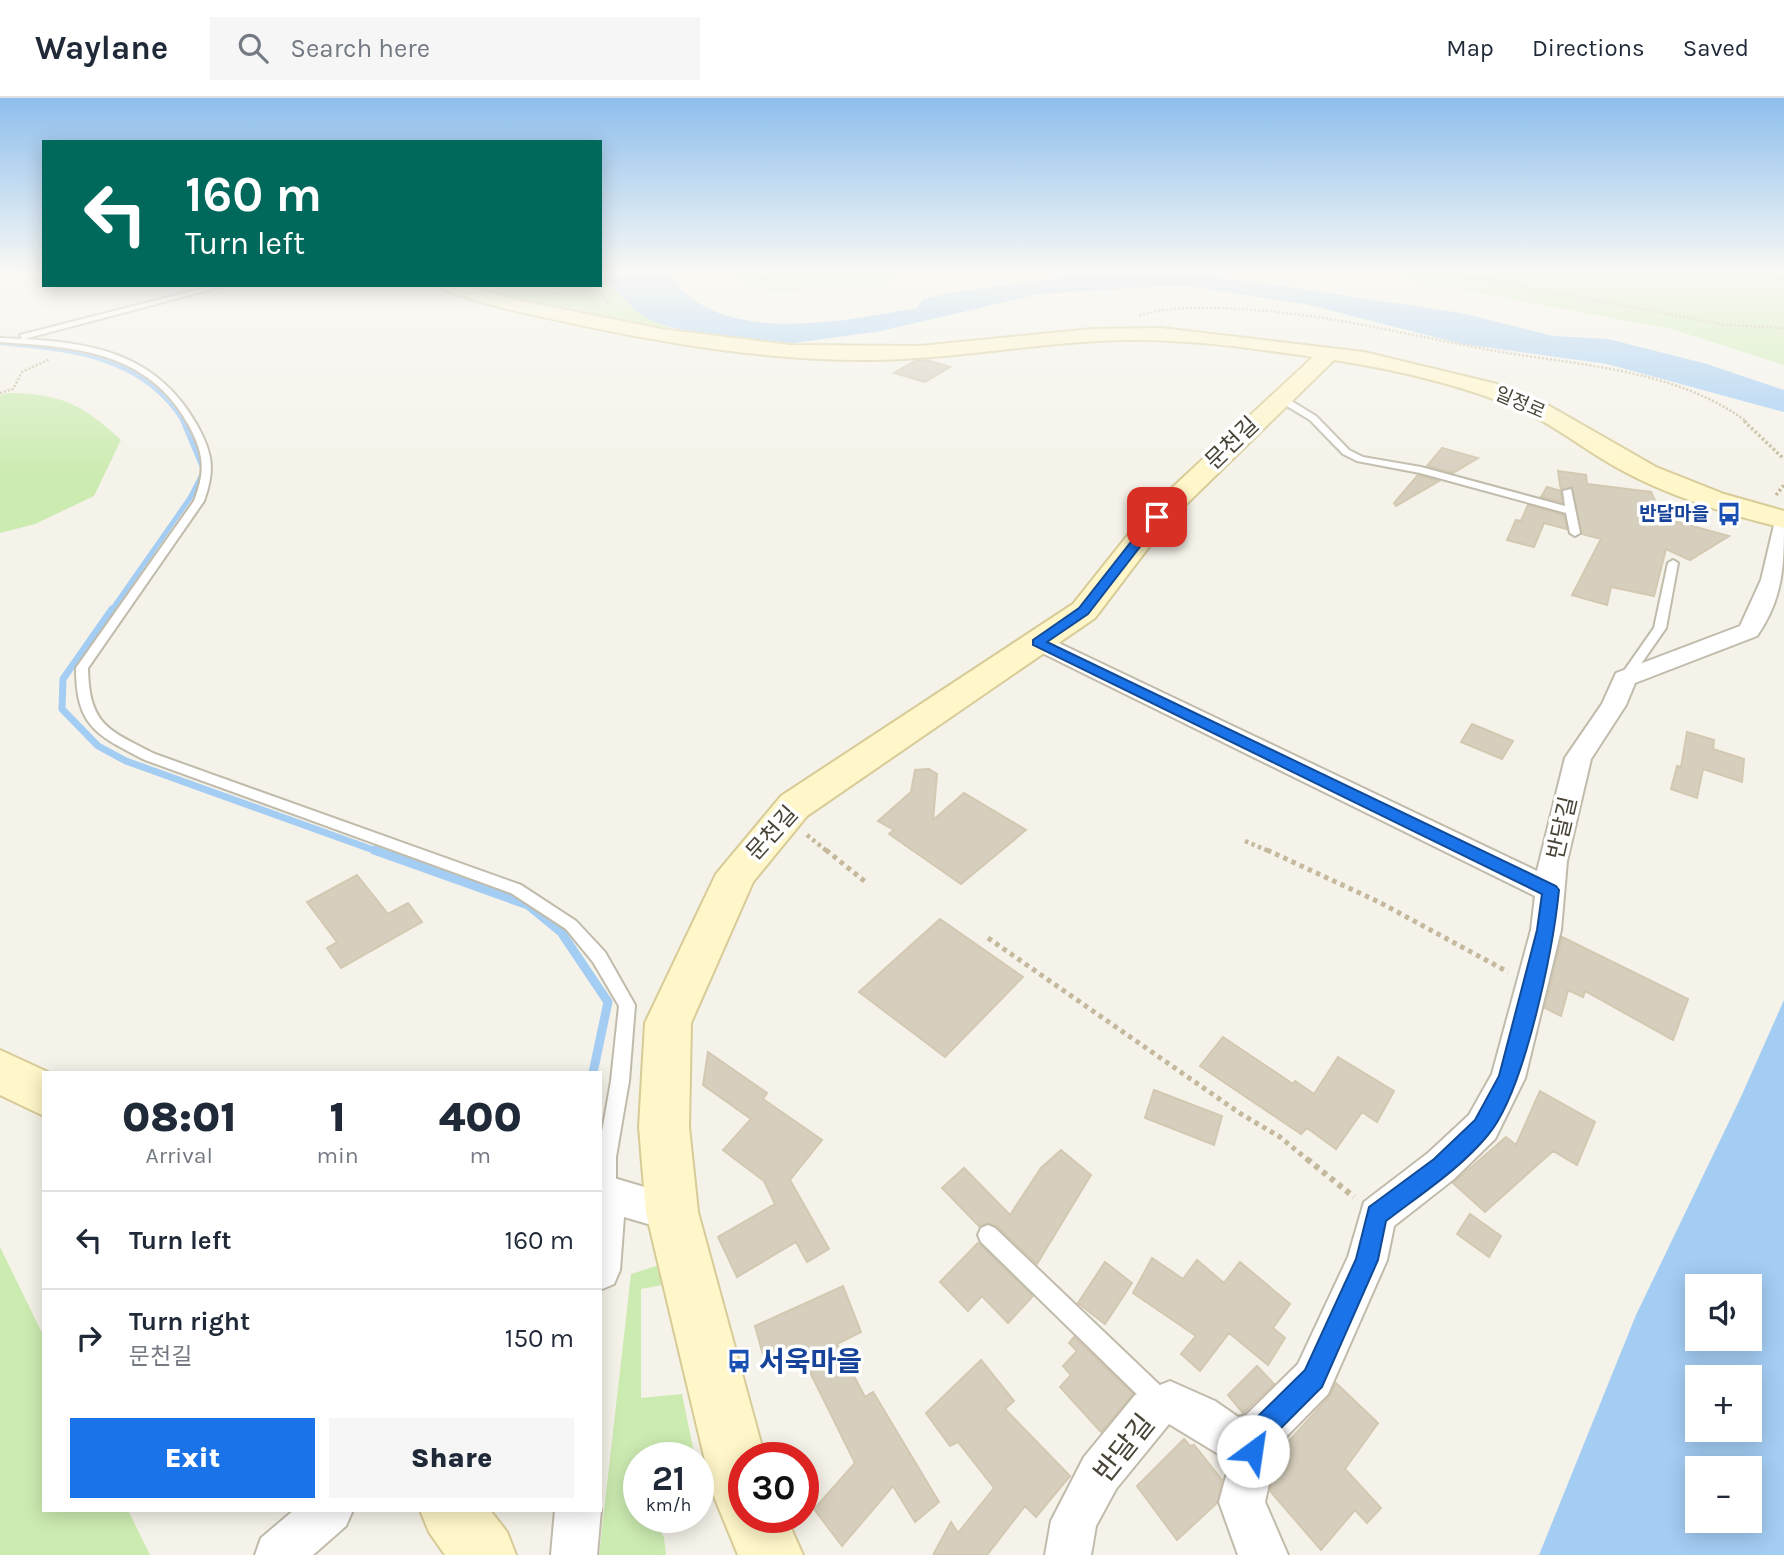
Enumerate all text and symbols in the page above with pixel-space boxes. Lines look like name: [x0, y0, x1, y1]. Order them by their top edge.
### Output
search box: [210, 17, 700, 80]
text: Waylane: [35, 29, 168, 67]
icon: search: [234, 29, 272, 67]
text: Search here: [290, 33, 430, 64]
text: Map: [1446, 34, 1494, 62]
text: Directions: [1532, 34, 1645, 62]
text: Saved: [1683, 34, 1749, 62]
text: 160 m: [185, 166, 322, 223]
icon: left: [70, 168, 161, 259]
text: Turn left: [185, 225, 305, 262]
street label: 일정로: [1492, 383, 1548, 423]
street label: 문천길: [1200, 411, 1264, 475]
pin: [1127, 487, 1187, 547]
icon: arrive: [1138, 498, 1176, 536]
bus stop icon: 반달마을: [1715, 500, 1743, 528]
place label: 반달마을: [1639, 503, 1709, 525]
street label: 반달길: [1542, 794, 1582, 862]
street label: 문천길: [741, 800, 803, 866]
text: 08:01: [122, 1092, 236, 1142]
text: 1: [329, 1092, 346, 1142]
text: 400: [439, 1092, 522, 1142]
text: Arrival: [146, 1142, 213, 1169]
text: min: [316, 1142, 359, 1169]
text: m: [470, 1142, 491, 1169]
icon: left: [70, 1221, 108, 1259]
text: Turn left: [129, 1225, 231, 1256]
text: 160 m: [505, 1225, 574, 1256]
map controls: [1685, 1274, 1762, 1533]
button: sound: [1685, 1274, 1762, 1351]
text: Turn right: [129, 1306, 250, 1337]
icon: right: [70, 1319, 108, 1357]
text: 150 m: [505, 1323, 574, 1354]
text: 문천길: [129, 1343, 192, 1370]
place label: 서욱마을: [759, 1345, 862, 1378]
bus stop icon: 서욱마을: [725, 1347, 753, 1375]
button: +: [1685, 1365, 1762, 1442]
street label: 반달길: [1087, 1408, 1161, 1488]
position arrow: [1216, 1414, 1290, 1488]
button: Exit: [70, 1418, 315, 1498]
button: Share: [329, 1418, 574, 1498]
speed limit sign: 30: [728, 1442, 819, 1533]
button: −: [1685, 1456, 1762, 1533]
text: 21: [652, 1458, 685, 1499]
text: km/h: [646, 1494, 691, 1516]

